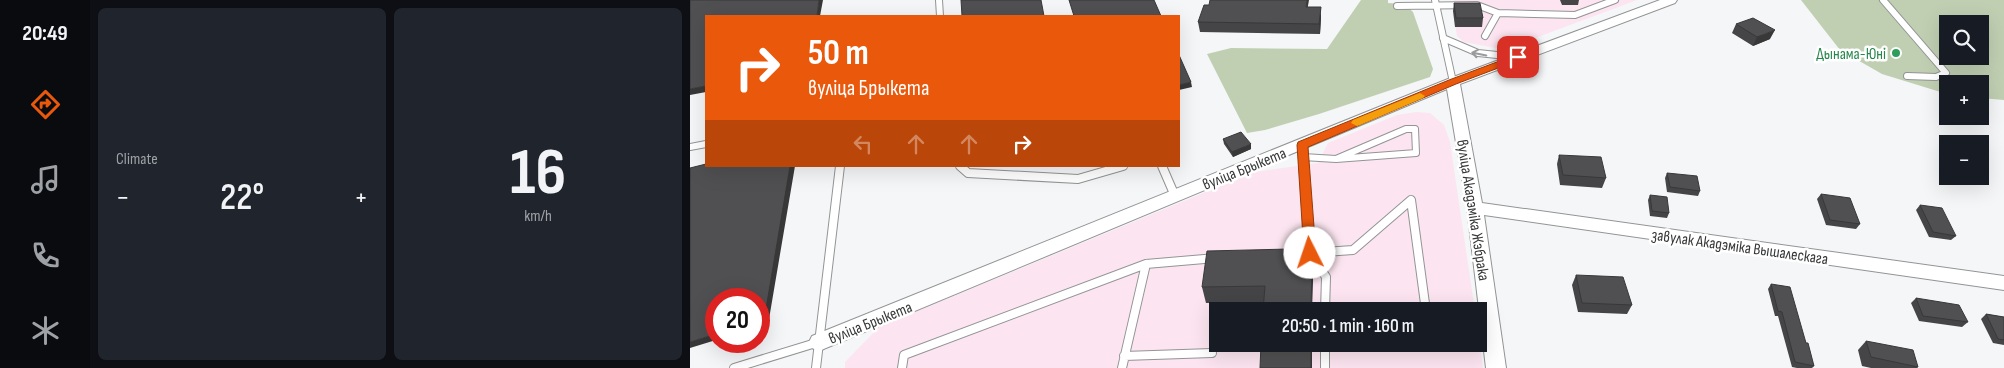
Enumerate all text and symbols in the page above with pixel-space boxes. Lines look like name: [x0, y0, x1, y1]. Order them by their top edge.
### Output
map controls: [1939, 15, 1989, 185]
button: search: [1939, 15, 1989, 65]
text: 20:49: [22, 20, 68, 47]
text: 50 m: [808, 32, 869, 75]
icon: right: [725, 35, 790, 100]
pin: [1497, 36, 1539, 78]
icon: arrive: [1504, 43, 1532, 71]
place label: Дынама-Юні: [1816, 45, 1886, 64]
marker: Дынама-Юні: [1890, 47, 1902, 59]
one-way arrow: [1472, 49, 1488, 58]
text: вуліца Брыкета: [808, 75, 929, 102]
button: +: [1939, 75, 1989, 125]
icon: directions: [28, 87, 63, 122]
icon: left: [849, 130, 877, 158]
icon: ahead: [902, 130, 930, 158]
icon: ahead: [955, 130, 983, 158]
icon: right: [1008, 130, 1036, 158]
text: 16: [510, 135, 566, 213]
button: −: [1939, 135, 1989, 185]
street label: вуліца Акадэміка Жэбрака: [1452, 138, 1493, 282]
street label: вуліца Брыкета: [1200, 144, 1289, 195]
text: Climate: [116, 150, 158, 169]
icon: music: [28, 162, 63, 197]
text: 22°: [220, 175, 264, 220]
text: −: [116, 181, 130, 214]
text: +: [354, 181, 368, 214]
text: km/h: [524, 207, 552, 226]
position arrow: [1283, 226, 1335, 278]
street label: завулак Акадэміка Вышалескага: [1650, 226, 1829, 269]
icon: phone: [28, 238, 63, 273]
speed limit sign: 20: [705, 288, 770, 353]
street label: вуліца Брыкета: [826, 298, 915, 349]
icon: climate: [28, 313, 63, 348]
text: 20:50 · 1 min · 160 m: [1282, 315, 1414, 338]

